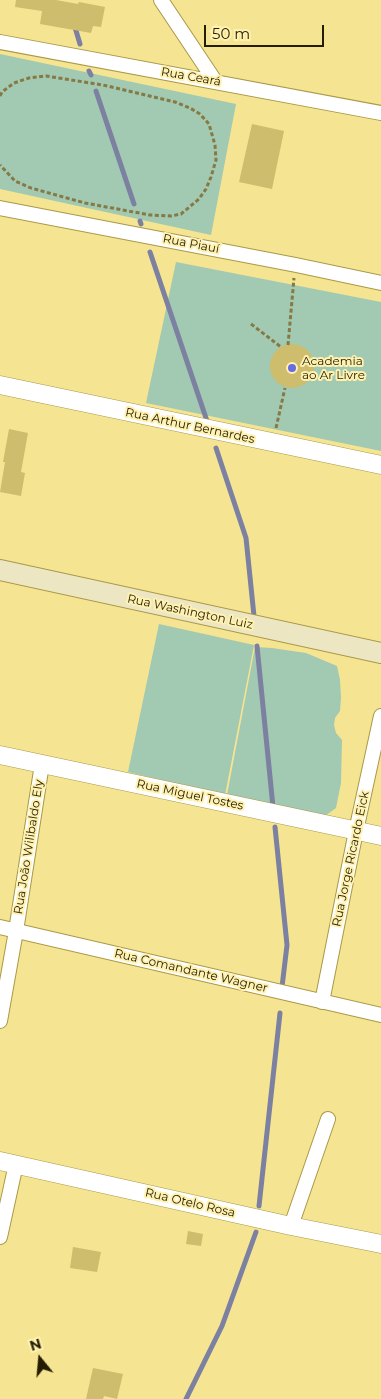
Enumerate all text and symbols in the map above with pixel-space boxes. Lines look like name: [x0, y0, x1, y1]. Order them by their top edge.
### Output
scale bar: [206, 15, 326, 47]
text: 50 m: [212, 24, 250, 43]
street label: Rua Ceará: [160, 65, 222, 89]
street label: Rua Piauí: [162, 231, 220, 257]
place label: Academia ao Ar Livre: [302, 354, 365, 382]
marker: Academia ao Ar Livre: [286, 362, 298, 374]
street label: Rua Arthur Bernardes: [124, 405, 256, 447]
street label: Rua Washington Luiz: [126, 592, 254, 632]
street label: Rua Miguel Tostes: [135, 777, 245, 813]
street label: Rua João Wilibaldo Ely: [11, 779, 47, 915]
street label: Rua Jorge Ricardo Eick: [330, 790, 372, 928]
street label: Rua Comandante Wagner: [113, 946, 269, 996]
street label: Rua Otelo Rosa: [144, 1186, 236, 1220]
north arrow: [15, 1334, 65, 1384]
text: N: [28, 1334, 44, 1355]

